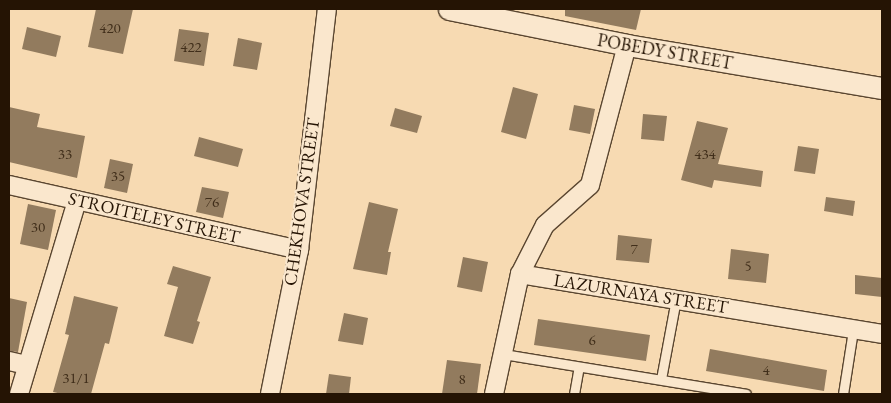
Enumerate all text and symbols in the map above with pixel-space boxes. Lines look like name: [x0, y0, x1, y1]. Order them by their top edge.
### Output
house number: 420: [99, 19, 121, 37]
street label: POBEDY STREET: [596, 29, 734, 75]
house number: 422: [180, 38, 202, 56]
street label: CHEKHOVA STREET: [280, 117, 324, 287]
house number: 33: [58, 145, 72, 163]
house number: 434: [694, 145, 716, 163]
house number: 35: [111, 167, 125, 185]
street label: STROITELEY STREET: [66, 188, 242, 248]
house number: 76: [205, 193, 219, 211]
house number: 30: [31, 218, 45, 236]
house number: 7: [630, 240, 638, 258]
house number: 5: [744, 257, 752, 275]
street label: LAZURNAYA STREET: [552, 270, 730, 318]
house number: 6: [588, 331, 596, 349]
house number: 4: [762, 361, 770, 379]
house number: 31/1: [62, 369, 90, 387]
house number: 8: [458, 370, 466, 388]

